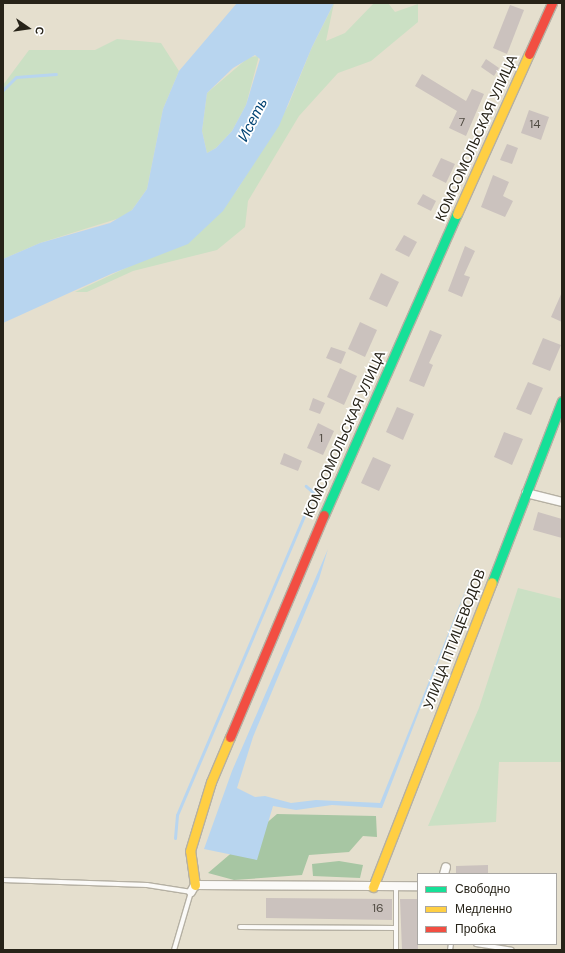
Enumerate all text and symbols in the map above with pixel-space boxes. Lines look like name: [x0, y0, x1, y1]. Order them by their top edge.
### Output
north arrow: [8, 8, 48, 48]
text: С: [32, 25, 47, 36]
street label: КОМСОМОЛЬСКАЯ УЛИЦА: [432, 52, 520, 224]
water label: Исеть: [234, 95, 272, 145]
house number: 7: [459, 116, 465, 130]
house number: 14: [529, 118, 541, 132]
street label: КОМСОМОЛЬСКАЯ УЛИЦА: [300, 348, 388, 520]
house number: 1: [319, 432, 323, 446]
street label: УЛИЦА ПТИЦЕВОДОВ: [420, 567, 488, 711]
legend: [417, 873, 557, 945]
text: Свободно: [455, 881, 510, 897]
text: Медленно: [455, 901, 512, 917]
house number: 16: [372, 902, 384, 916]
text: Пробка: [455, 921, 496, 937]

